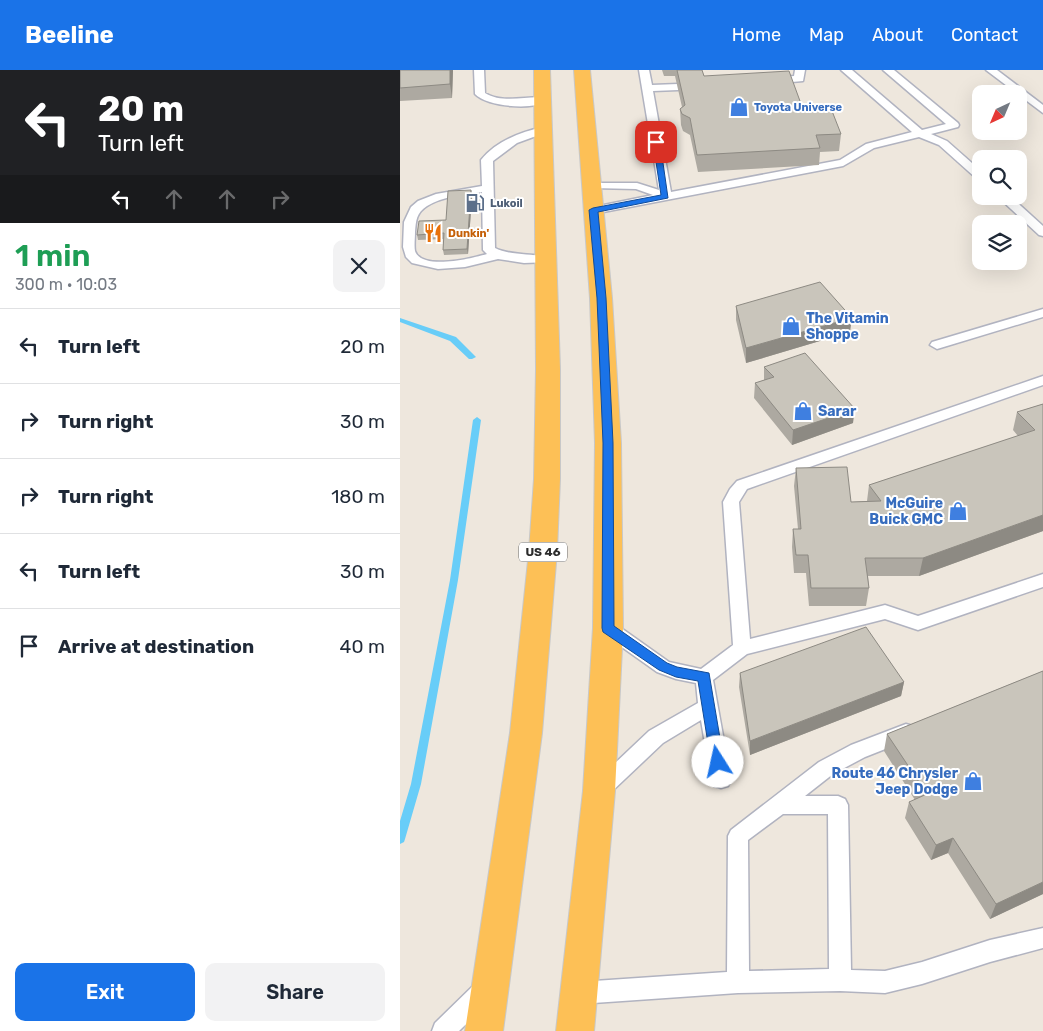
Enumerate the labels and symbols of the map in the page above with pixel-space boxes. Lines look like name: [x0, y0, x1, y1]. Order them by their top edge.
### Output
north arrow: [972, 85, 1028, 140]
shop icon: Toyota Universe: [728, 96, 750, 118]
place label: Toyota Universe: [754, 101, 843, 114]
pin: [635, 121, 677, 163]
fuel station icon: Lukoil: [464, 192, 486, 214]
place label: Lukoil: [490, 197, 523, 210]
restaurant icon: Dunkin': [422, 222, 444, 244]
place label: Dunkin': [448, 227, 489, 240]
place label: The Vitamin Shoppe: [806, 310, 889, 343]
shop icon: The Vitamin Shoppe: [780, 315, 802, 337]
shop icon: Sarar: [792, 400, 814, 422]
place label: Sarar: [818, 403, 857, 420]
place label: McGuire Buick GMC: [869, 495, 943, 528]
shop icon: McGuire Buick GMC: [947, 500, 969, 522]
road number: US 46: [519, 542, 567, 562]
position arrow: [691, 735, 743, 787]
place label: Route 46 Chrysler Jeep Dodge: [832, 765, 959, 798]
shop icon: Route 46 Chrysler Jeep Dodge: [962, 770, 984, 792]

